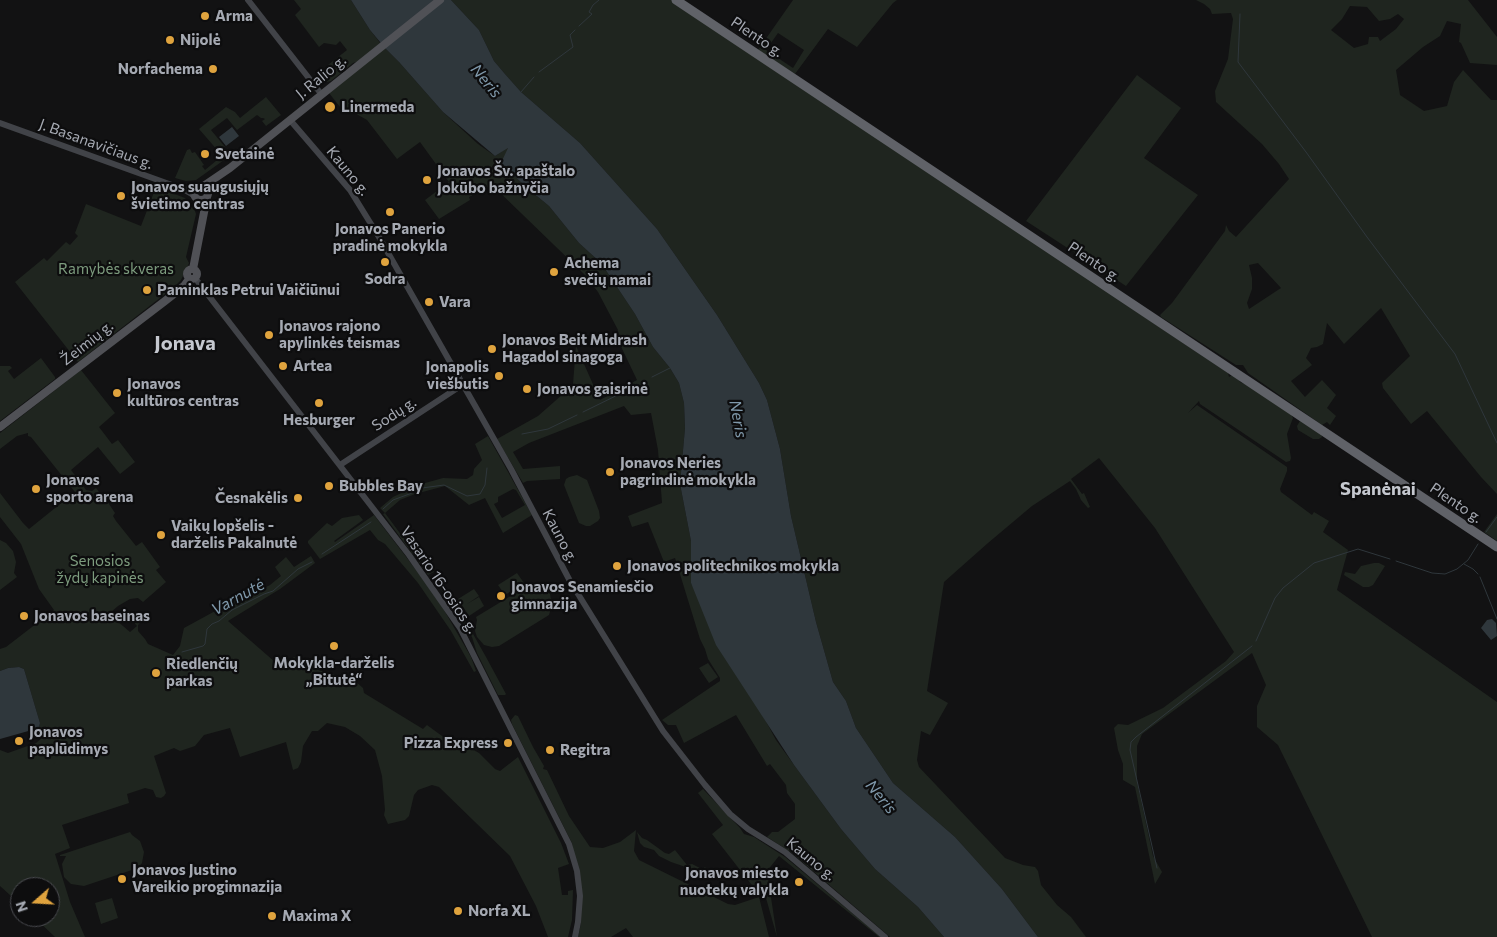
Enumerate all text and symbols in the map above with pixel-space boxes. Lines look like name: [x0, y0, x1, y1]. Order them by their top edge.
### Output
place label: Arma: [215, 7, 253, 25]
marker: Arma: [199, 10, 211, 22]
street label: Plento g.: [727, 13, 787, 61]
place label: Nijolė: [180, 31, 221, 49]
marker: Nijolė: [164, 34, 176, 46]
street label: J. Ralio g.: [292, 51, 350, 103]
place label: Norfachema: [118, 60, 203, 78]
water label: Neris: [466, 60, 506, 102]
marker: Norfachema: [207, 63, 219, 75]
place label: Linermeda: [341, 98, 414, 116]
marker: Linermeda: [323, 100, 337, 114]
street label: J. Basanavičiaus g.: [37, 115, 155, 173]
street label: Kauno g.: [323, 143, 373, 199]
place label: Svetainė: [215, 145, 274, 163]
marker: Svetainė: [199, 148, 211, 160]
place label: Jonavos Šv. apaštalo Jokūbo bažnyčia: [437, 162, 575, 197]
marker: Jonavos Šv. apaštalo Jokūbo bažnyčia: [421, 174, 433, 186]
place label: Jonavos suaugusiųjų švietimo centras: [131, 178, 269, 213]
marker: Jonavos suaugusiųjų švietimo centras: [115, 190, 127, 202]
marker: Jonavos Panerio pradinė mokykla: [384, 206, 396, 218]
place label: Jonavos Panerio pradinė mokykla: [333, 220, 447, 255]
street label: Plento g.: [1064, 238, 1124, 286]
place label: Achema svečių namai: [564, 254, 651, 289]
marker: Sodra: [379, 256, 391, 268]
park label: Ramybės skveras: [58, 260, 174, 278]
marker: Achema svečių namai: [548, 266, 560, 278]
place label: Sodra: [365, 270, 405, 288]
place label: Paminklas Petrui Vaičiūnui: [157, 281, 340, 299]
marker: Paminklas Petrui Vaičiūnui: [141, 284, 153, 296]
place label: Vara: [439, 293, 471, 311]
marker: Vara: [423, 296, 435, 308]
street label: Žeimių g.: [57, 317, 117, 369]
place label: Jonavos rajono apylinkės teismas: [279, 317, 400, 352]
marker: Jonavos rajono apylinkės teismas: [263, 329, 275, 341]
district label: Jonava: [154, 331, 216, 355]
place label: Jonavos Beit Midrash Hagadol sinagoga: [502, 331, 647, 366]
marker: Jonavos Beit Midrash Hagadol sinagoga: [486, 343, 498, 355]
place label: Artea: [293, 357, 332, 375]
place label: Jonapolis viešbutis: [426, 358, 489, 393]
marker: Artea: [277, 360, 289, 372]
marker: Jonapolis viešbutis: [493, 370, 505, 382]
place label: Jonavos kultūros centras: [127, 375, 239, 410]
place label: Jonavos gaisrinė: [537, 380, 648, 398]
marker: Jonavos gaisrinė: [521, 383, 533, 395]
marker: Jonavos kultūros centras: [111, 387, 123, 399]
street label: Sodų g.: [368, 393, 420, 435]
marker: Hesburger: [313, 397, 325, 409]
water label: Neris: [725, 398, 751, 440]
place label: Hesburger: [283, 411, 355, 429]
place label: Jonavos Neries pagrindinė mokykla: [620, 454, 756, 489]
marker: Jonavos Neries pagrindinė mokykla: [604, 466, 616, 478]
place label: Jonavos sporto arena: [46, 471, 133, 506]
place label: Bubbles Bay: [339, 477, 423, 495]
district label: Spanėnai: [1340, 478, 1416, 500]
street label: Plento g.: [1426, 479, 1486, 527]
marker: Bubbles Bay: [323, 480, 335, 492]
marker: Jonavos sporto arena: [30, 483, 42, 495]
place label: Česnakėlis: [215, 489, 288, 507]
marker: Česnakėlis: [292, 492, 304, 504]
street label: Kauno g.: [538, 506, 582, 566]
place label: Vaikų lopšelis - darželis Pakalnutė: [171, 517, 297, 552]
street label: Vasario 16-osios g.: [397, 523, 481, 637]
marker: Vaikų lopšelis - darželis Pakalnutė: [155, 529, 167, 541]
park label: Senosios žydų kapinės: [57, 552, 143, 587]
place label: Jonavos politechnikos mokykla: [627, 557, 839, 575]
marker: Jonavos politechnikos mokykla: [611, 560, 623, 572]
water label: Varnutė: [208, 575, 268, 619]
place label: Jonavos Senamiesčio gimnazija: [511, 578, 654, 613]
marker: Jonavos Senamiesčio gimnazija: [495, 590, 507, 602]
place label: Jonavos baseinas: [34, 607, 150, 625]
marker: Jonavos baseinas: [18, 610, 30, 622]
marker: Mokykla-darželis „Bitutė“: [328, 640, 340, 652]
place label: Mokykla-darželis „Bitutė“: [274, 654, 394, 689]
place label: Riedlenčių parkas: [166, 655, 238, 690]
marker: Riedlenčių parkas: [150, 667, 162, 679]
place label: Jonavos paplūdimys: [29, 723, 108, 758]
place label: Pizza Express: [404, 734, 498, 752]
marker: Jonavos paplūdimys: [13, 735, 25, 747]
marker: Pizza Express: [502, 737, 514, 749]
place label: Regitra: [560, 741, 610, 759]
marker: Regitra: [544, 744, 556, 756]
water label: Neris: [861, 776, 901, 818]
street label: Kauno g.: [783, 834, 839, 884]
place label: Jonavos Justino Vareikio progimnazija: [132, 861, 282, 896]
place label: Jonavos miesto nuotekų valykla: [680, 864, 789, 899]
marker: Jonavos Justino Vareikio progimnazija: [116, 873, 128, 885]
marker: Jonavos miesto nuotekų valykla: [793, 876, 805, 888]
north arrow: [10, 877, 60, 927]
text: N: [12, 899, 31, 914]
place label: Norfa XL: [468, 902, 531, 920]
marker: Norfa XL: [452, 905, 464, 917]
place label: Maxima X: [282, 907, 351, 925]
marker: Maxima X: [266, 910, 278, 922]

